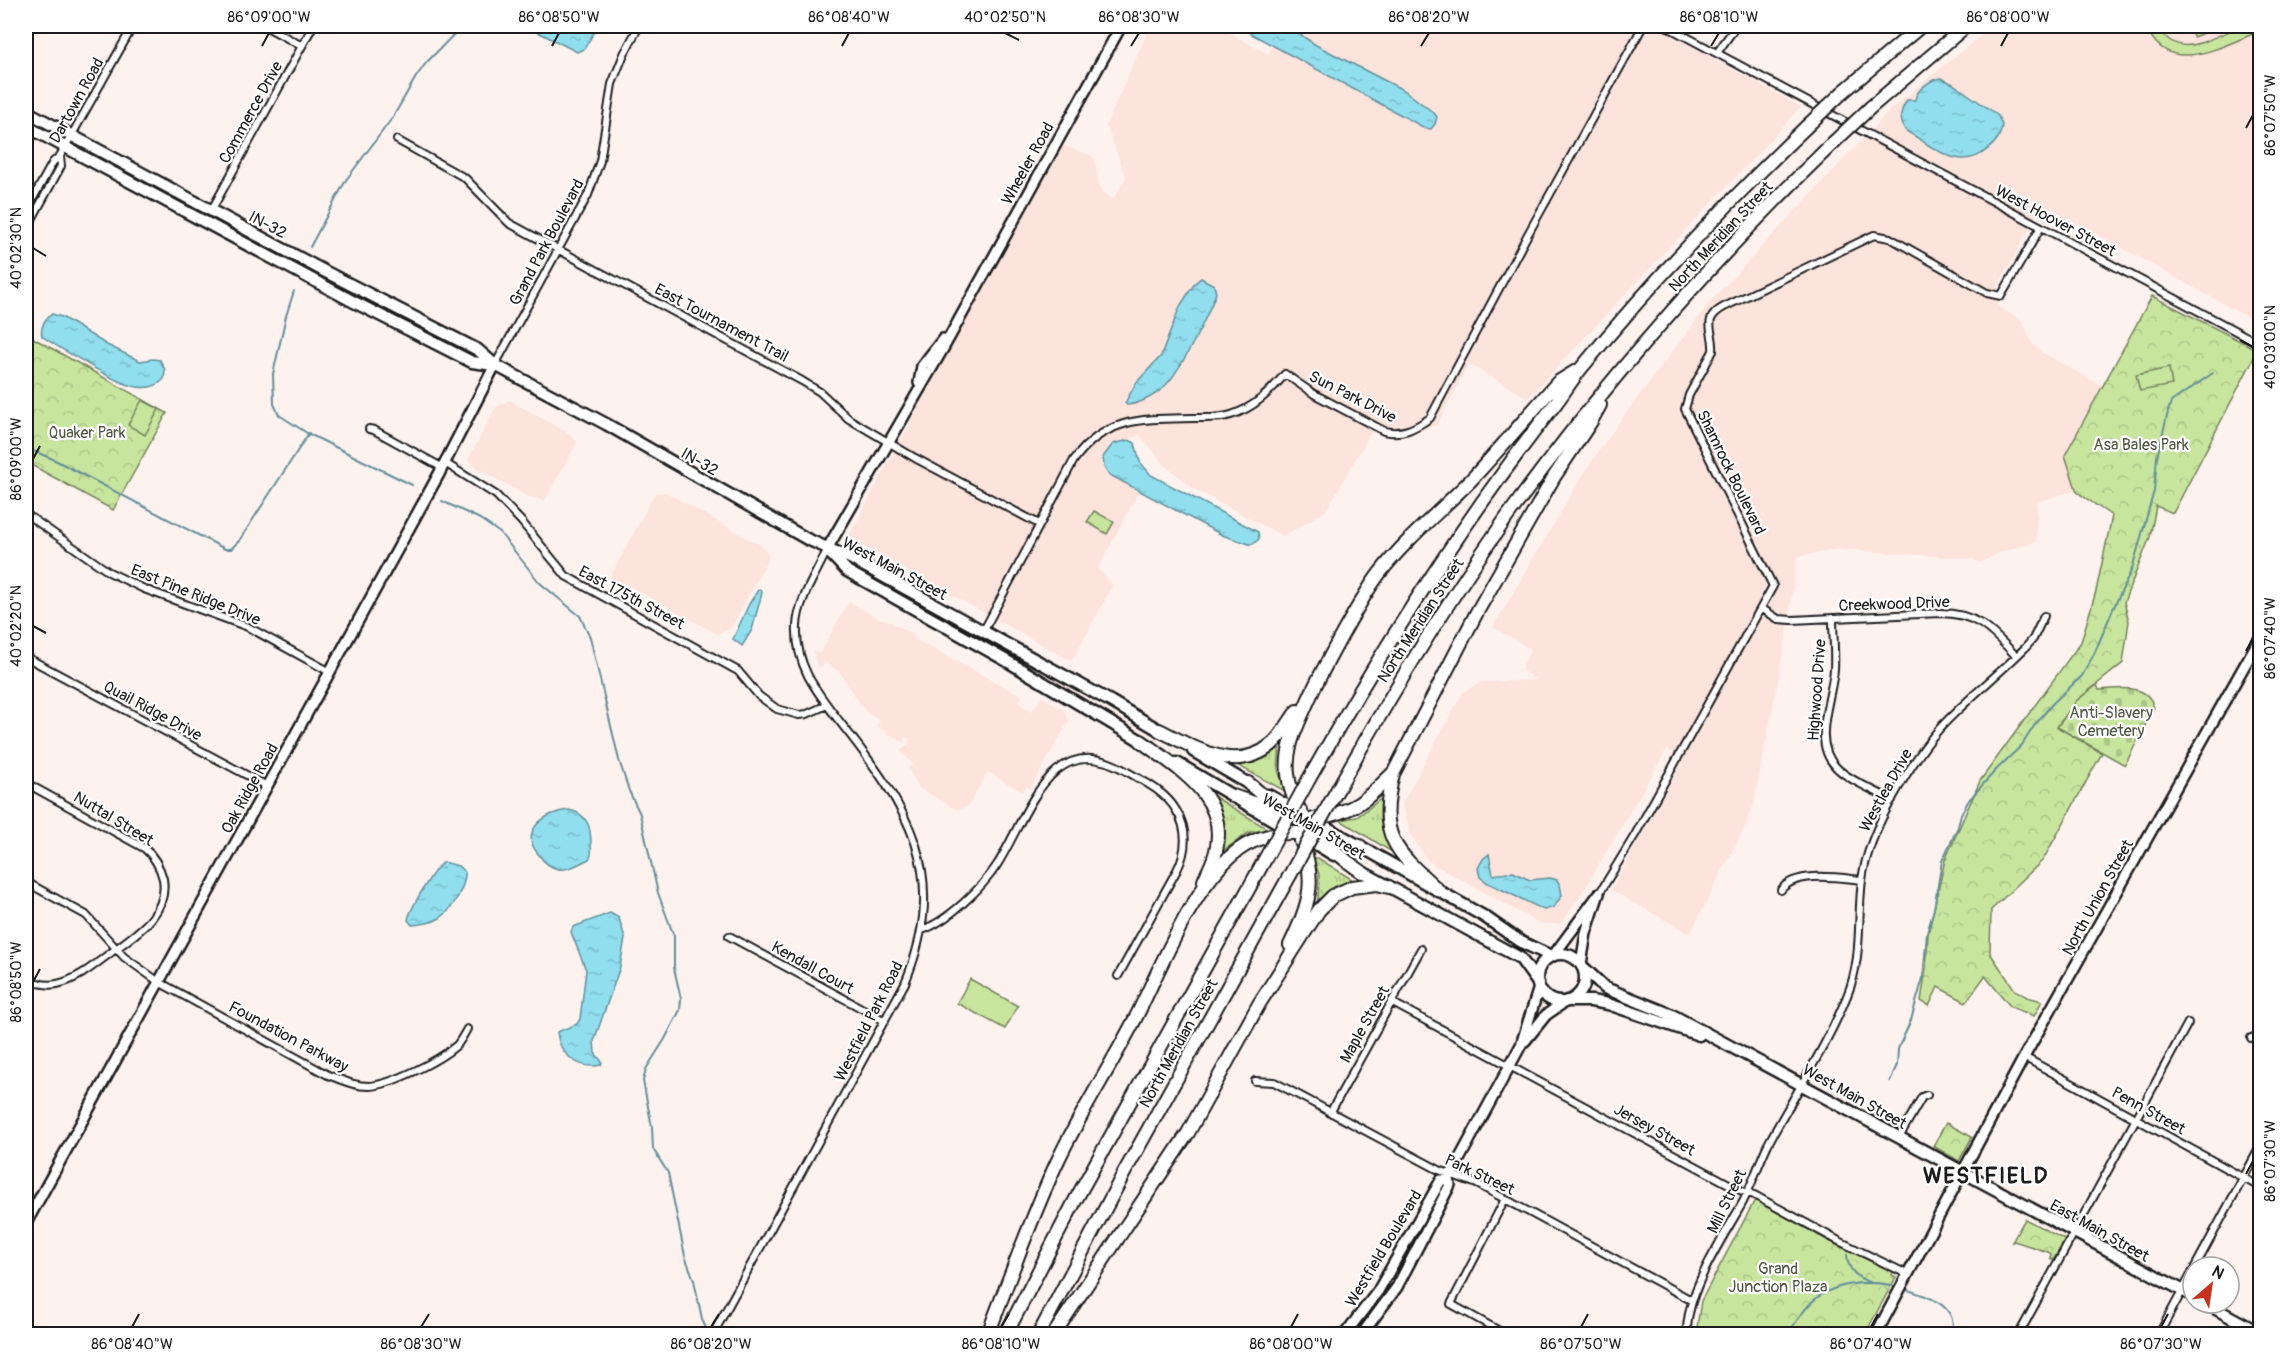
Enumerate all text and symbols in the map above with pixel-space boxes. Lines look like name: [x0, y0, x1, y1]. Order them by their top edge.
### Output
text: 86°09'00"W: [227, 8, 311, 27]
text: 86°08'50"W: [519, 8, 600, 27]
text: 86°08'40"W: [808, 8, 890, 27]
text: 40°02'50"N: [964, 8, 1046, 27]
text: 86°08'30"W: [1098, 8, 1180, 27]
text: 86°08'20"W: [1388, 8, 1470, 27]
text: 86°08'10"W: [1680, 8, 1759, 27]
text: 86°08'00"W: [1966, 8, 2050, 27]
street label: Dartown Road: [45, 54, 109, 147]
street label: Commerce Drive: [215, 58, 287, 167]
text: 86°07'50"W: [2261, 74, 2280, 156]
street label: Wheeler Road: [997, 119, 1059, 208]
street label: Grand Park Boulevard: [505, 176, 589, 309]
street label: North Meridian Street: [1664, 177, 1778, 296]
street label: West Hoover Street: [1992, 181, 2120, 261]
text: 40°02'30"N: [7, 207, 26, 289]
street label: IN-32: [245, 207, 290, 243]
street label: East Tournament Trail: [651, 279, 792, 367]
text: 40°03'00"N: [2261, 305, 2280, 389]
street label: Sun Park Drive: [1305, 366, 1400, 428]
street label: Shamrock Boulevard: [1692, 407, 1770, 538]
text: 86°09'00"W: [7, 417, 26, 501]
park label: Quaker Park: [48, 423, 126, 443]
park label: Asa Bales Park: [2093, 435, 2189, 455]
street label: IN-32: [677, 443, 722, 481]
street label: West Main Street: [839, 533, 951, 605]
street label: North Meridian Street: [1373, 554, 1469, 686]
street label: East Pine Ridge Drive: [128, 560, 264, 630]
street label: East 175th Street: [575, 562, 688, 634]
text: 40°02'20"N: [7, 585, 26, 667]
street label: Creekwood Drive: [1838, 592, 1950, 616]
text: 86°07'40"W: [2261, 597, 2280, 679]
street label: Highwood Drive: [1803, 638, 1831, 742]
street label: Quail Ridge Drive: [100, 677, 205, 745]
park label: Anti-Slavery Cemetery: [2069, 703, 2153, 741]
street label: Oak Ridge Road: [217, 740, 283, 837]
street label: Westlea Drive: [1855, 745, 1917, 836]
street label: Nuttal Street: [70, 787, 158, 851]
street label: West Main Street: [1258, 789, 1369, 865]
street label: North Union Street: [2058, 836, 2138, 959]
street label: Kendall Court: [768, 937, 858, 999]
text: 86°08'50"W: [7, 941, 26, 1022]
street label: Westfield Park Road: [830, 958, 908, 1085]
street label: North Meridian Street: [1135, 975, 1223, 1111]
street label: Maple Street: [1336, 982, 1395, 1067]
street label: Foundation Parkway: [225, 997, 352, 1077]
street label: West Main Street: [1799, 1060, 1911, 1134]
street label: Penn Street: [2108, 1082, 2189, 1140]
street label: Jersey Street: [1610, 1099, 1699, 1161]
text: 86°07'30"W: [2261, 1120, 2280, 1202]
street label: Park Street: [1441, 1150, 1518, 1200]
district label: WESTFIELD: [1923, 1162, 2049, 1190]
street label: Mill Street: [1703, 1166, 1751, 1237]
street label: Westfield Boulevard: [1341, 1186, 1427, 1311]
street label: East Main Street: [2046, 1195, 2153, 1267]
north arrow: [2181, 1255, 2241, 1315]
park label: Grand Junction Plaza: [1728, 1259, 1828, 1297]
text: N: [2208, 1261, 2228, 1284]
text: 86°08'40"W: [91, 1335, 173, 1354]
text: 86°08'30"W: [380, 1335, 462, 1354]
text: 86°08'20"W: [670, 1335, 752, 1354]
text: 86°08'10"W: [962, 1335, 1041, 1354]
text: 86°08'00"W: [1249, 1335, 1333, 1354]
text: 86°07'50"W: [1540, 1335, 1622, 1354]
text: 86°07'40"W: [1830, 1335, 1912, 1354]
text: 86°07'30"W: [2120, 1335, 2202, 1354]

